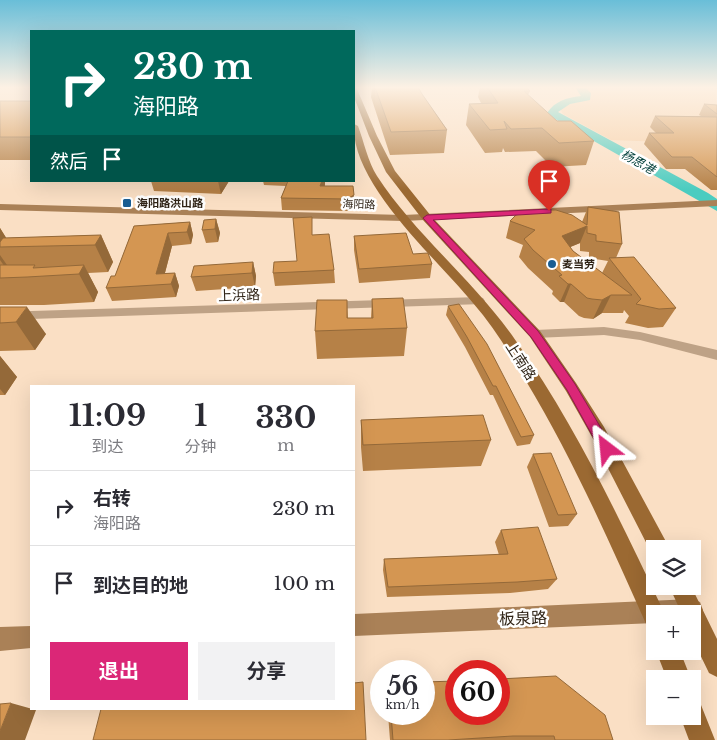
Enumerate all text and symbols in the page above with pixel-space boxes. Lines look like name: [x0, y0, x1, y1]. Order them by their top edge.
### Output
text: 230 m: [133, 45, 253, 88]
icon: right: [50, 50, 115, 115]
text: 海阳路: [133, 93, 199, 120]
icon: arrive: [98, 145, 126, 173]
water label: 杨思港: [619, 146, 659, 178]
text: 然后: [50, 150, 88, 173]
pin: [528, 160, 570, 211]
icon: arrive: [535, 167, 563, 195]
place label: 海阳路洪山路: [137, 196, 204, 210]
street label: 海阳路: [342, 196, 376, 212]
marker: 海阳路洪山路: [121, 197, 133, 209]
place label: 麦当劳: [562, 257, 595, 271]
marker: 麦当劳: [546, 258, 558, 270]
street label: 上浜路: [218, 285, 260, 305]
street label: 上南路: [502, 338, 540, 384]
text: 11:09: [69, 397, 146, 434]
text: 1: [194, 397, 207, 434]
text: 330: [255, 399, 316, 436]
position arrow: [580, 422, 632, 474]
text: m: [277, 435, 294, 455]
text: 到达: [91, 436, 123, 456]
text: 分钟: [185, 436, 217, 456]
text: 右转: [93, 487, 131, 510]
icon: right: [50, 494, 78, 522]
text: 230 m: [272, 497, 335, 520]
text: 海阳路: [93, 513, 141, 533]
map controls: [646, 540, 701, 725]
button: layers: [646, 540, 701, 595]
icon: arrive: [50, 569, 78, 597]
text: 100 m: [274, 572, 335, 595]
text: 到达目的地: [93, 574, 188, 597]
button: +: [646, 605, 701, 660]
street label: 板泉路: [499, 607, 547, 629]
button: 退出: [50, 642, 188, 700]
button: 分享: [198, 642, 335, 700]
speed limit sign: 60: [445, 660, 510, 725]
button: −: [646, 670, 701, 725]
text: 56: [387, 671, 418, 702]
text: km/h: [385, 697, 420, 712]

